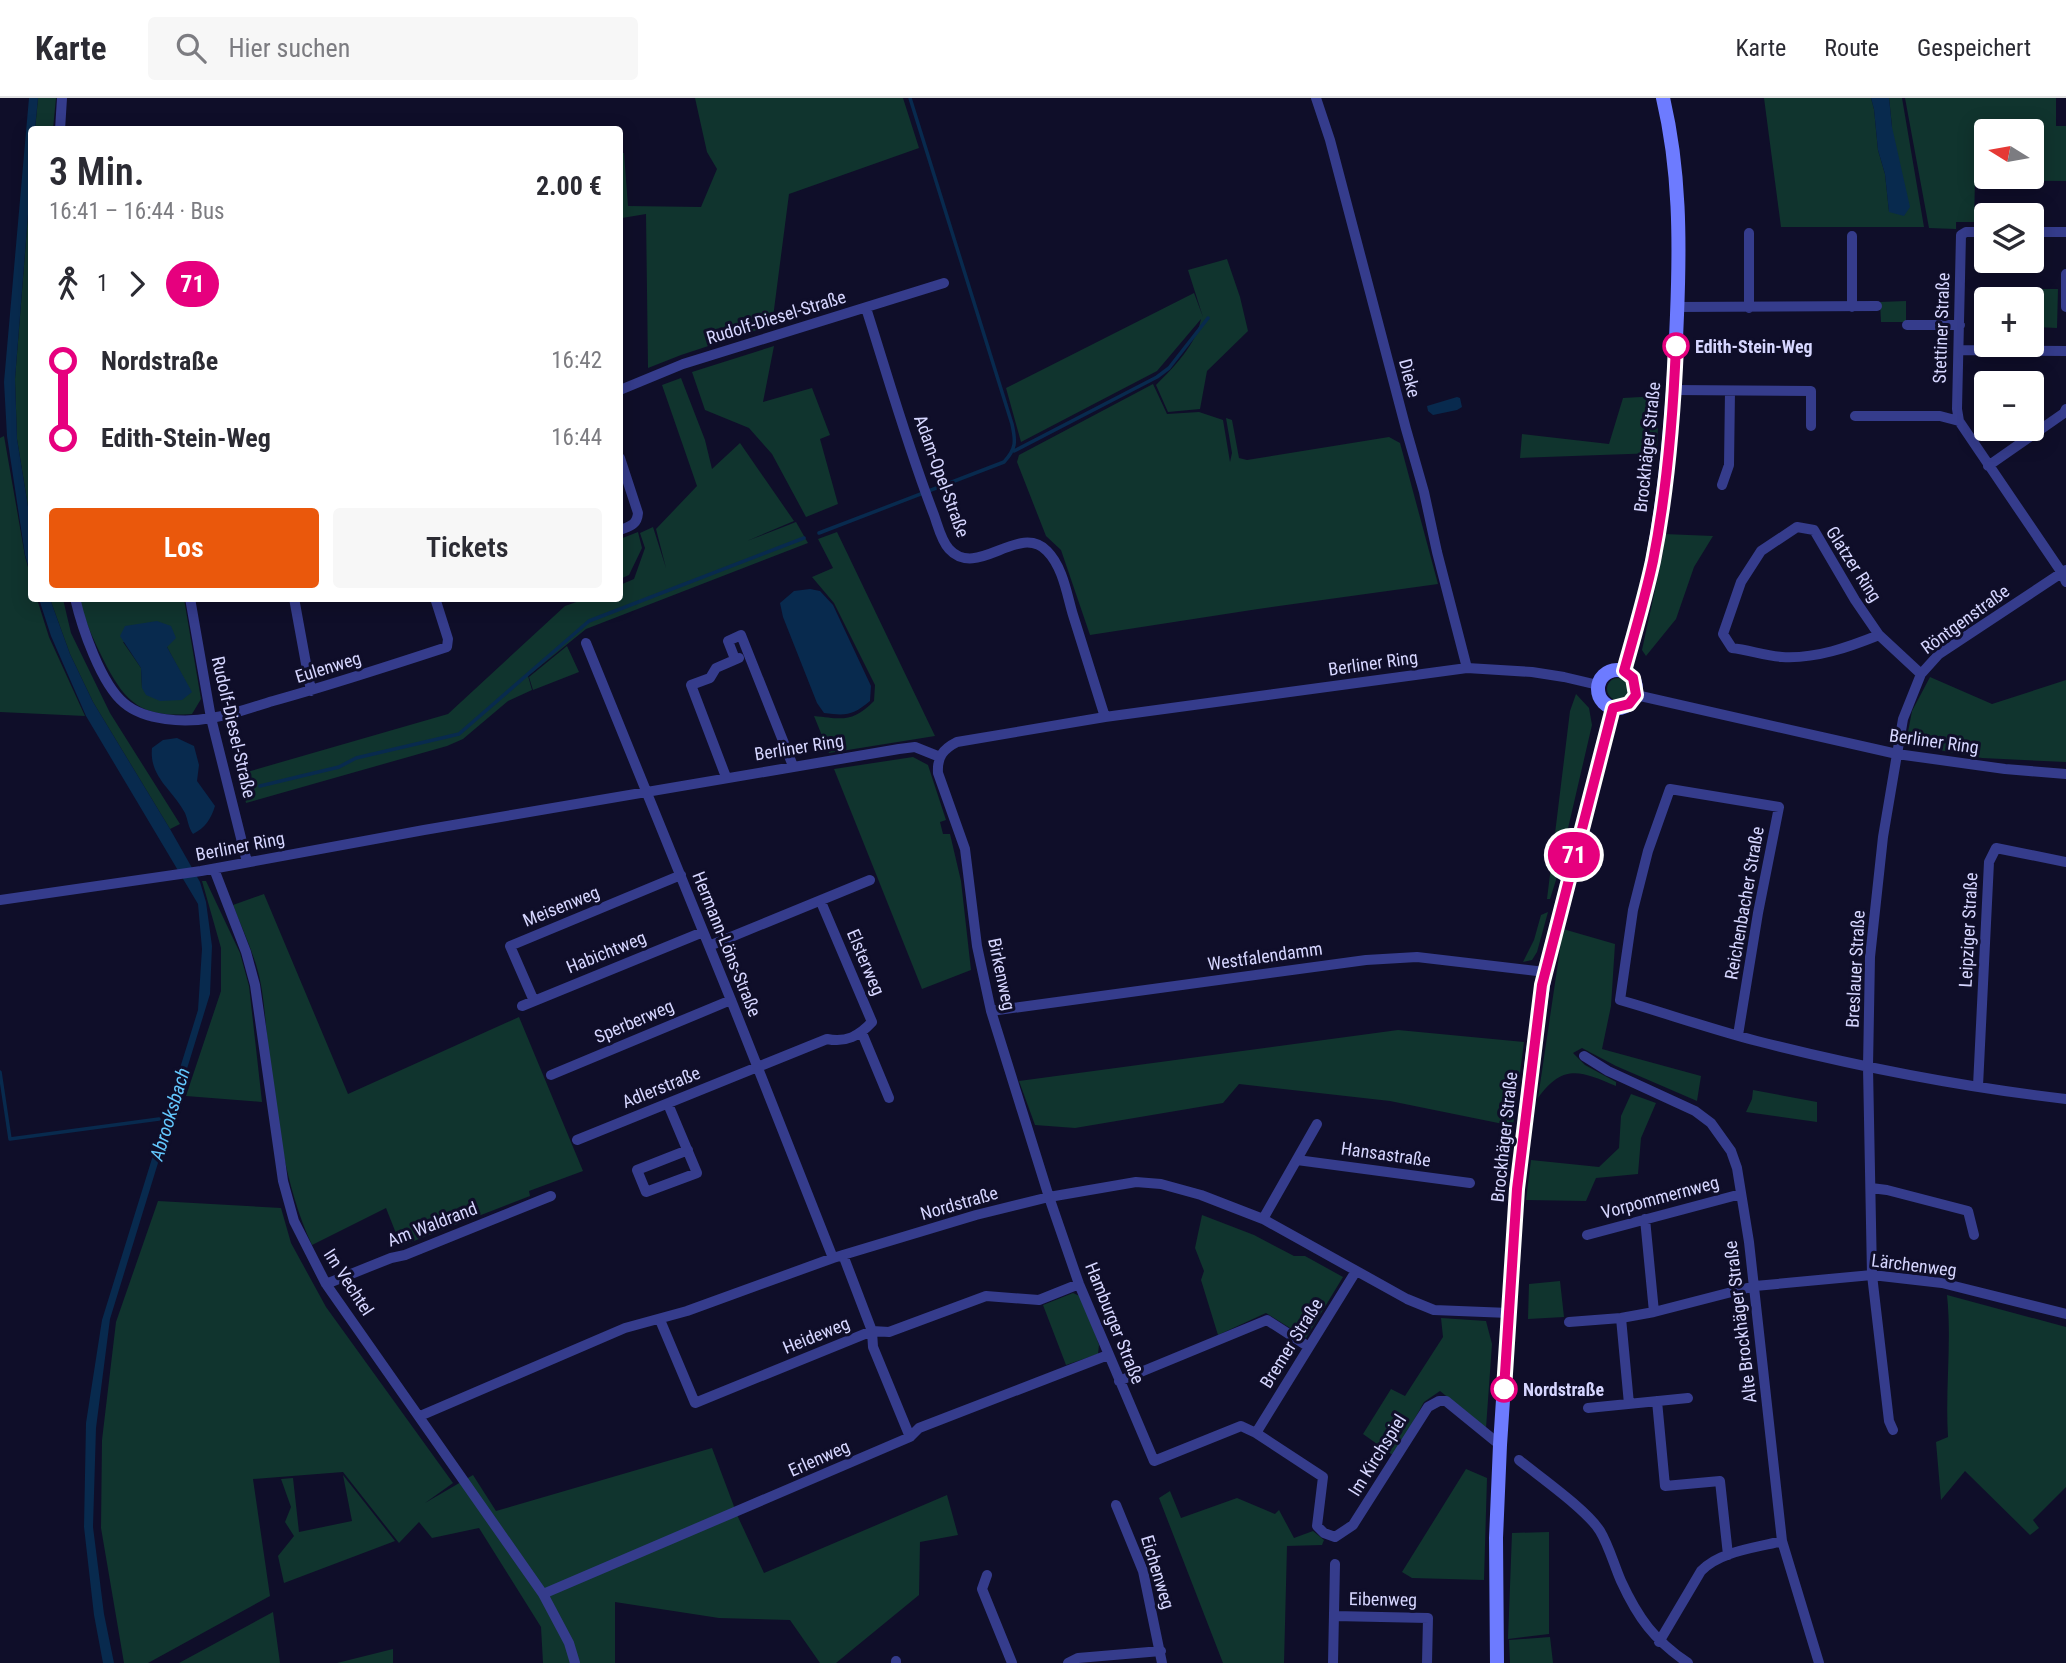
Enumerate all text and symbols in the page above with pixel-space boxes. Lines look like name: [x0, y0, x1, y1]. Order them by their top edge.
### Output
search box: [148, 17, 638, 80]
text: Karte: [35, 29, 106, 68]
icon: search: [172, 29, 210, 67]
text: Hier suchen: [228, 33, 350, 63]
text: Karte: [1736, 34, 1786, 62]
text: Route: [1824, 34, 1879, 62]
text: Gespeichert: [1917, 34, 2031, 62]
north arrow: [1974, 119, 2044, 189]
map controls: [1974, 119, 2044, 441]
text: 3 Min.: [49, 150, 144, 194]
text: 2.00 €: [536, 171, 602, 201]
text: 16:41 – 16:44 · Bus: [49, 198, 225, 225]
button: layers: [1974, 203, 2044, 273]
icon: walk: [49, 265, 87, 303]
icon: forward: [118, 265, 156, 303]
text: 1: [97, 270, 108, 297]
text: 71: [180, 270, 205, 298]
street label: Stettiner Straße: [1929, 272, 1953, 384]
street label: Rudolf-Diesel-Straße: [704, 286, 848, 348]
button: +: [1974, 287, 2044, 357]
marker: Edith-Stein-Weg: [1663, 333, 1689, 359]
place label: Edith-Stein-Weg: [1695, 336, 1813, 357]
text: Nordstraße: [101, 346, 218, 376]
text: 16:42: [551, 347, 602, 374]
street label: Dieke: [1395, 356, 1425, 400]
button: −: [1974, 371, 2044, 441]
street label: Brockhäger Straße: [1630, 381, 1664, 513]
street label: Adam-Opel-Straße: [910, 412, 974, 540]
text: Edith-Stein-Weg: [101, 423, 271, 453]
text: 16:44: [551, 424, 602, 451]
button: Los: [49, 508, 319, 588]
button: Tickets: [333, 508, 602, 588]
street label: Glatzer Ring: [1822, 522, 1886, 606]
street label: Röntgenstraße: [1917, 580, 2013, 658]
street label: Berliner Ring: [1327, 646, 1419, 680]
street label: Eulenweg: [293, 647, 363, 687]
street label: Rudolf-Diesel-Straße: [207, 654, 261, 800]
street label: Berliner Ring: [1888, 724, 1980, 758]
street label: Berliner Ring: [753, 730, 845, 764]
street label: Reichenbacher Straße: [1720, 825, 1768, 981]
street label: Berliner Ring: [194, 827, 286, 865]
line badge: 71: [1542, 832, 1606, 878]
text: 71: [1562, 841, 1586, 869]
street label: Hermann-Löns-Straße: [688, 868, 766, 1020]
street label: Leipziger Straße: [1955, 872, 1981, 988]
street label: Meisenweg: [520, 881, 602, 931]
street label: Breslauer Straße: [1841, 910, 1869, 1028]
street label: Elsterweg: [843, 926, 889, 998]
street label: Habichtweg: [563, 927, 649, 977]
street label: Birkenweg: [984, 936, 1020, 1012]
street label: Westfalendamm: [1206, 938, 1324, 974]
street label: Sperberweg: [591, 995, 677, 1047]
street label: Adlerstraße: [619, 1062, 703, 1112]
water label: Abrooksbach: [145, 1065, 195, 1164]
street label: Brockhäger Straße: [1487, 1071, 1521, 1203]
street label: Hansastraße: [1340, 1137, 1432, 1171]
street label: Vorpommernweg: [1599, 1171, 1721, 1223]
street label: Nordstraße: [918, 1182, 1000, 1224]
street label: Am Waldrand: [384, 1197, 480, 1251]
street label: Alte Brockhäger Straße: [1720, 1240, 1760, 1404]
street label: Im Vechtel: [320, 1245, 378, 1319]
street label: Lärchenweg: [1870, 1249, 1958, 1281]
street label: Hamburger Straße: [1081, 1259, 1149, 1387]
street label: Bremer Straße: [1255, 1294, 1327, 1392]
street label: Heideweg: [780, 1312, 852, 1358]
marker: Nordstraße: [1491, 1376, 1517, 1402]
place label: Nordstraße: [1523, 1379, 1605, 1400]
street label: Im Kirchspiel: [1344, 1410, 1410, 1500]
street label: Erlenweg: [785, 1435, 853, 1481]
street label: Eichenweg: [1137, 1532, 1179, 1612]
street label: Eibenweg: [1349, 1588, 1417, 1610]

